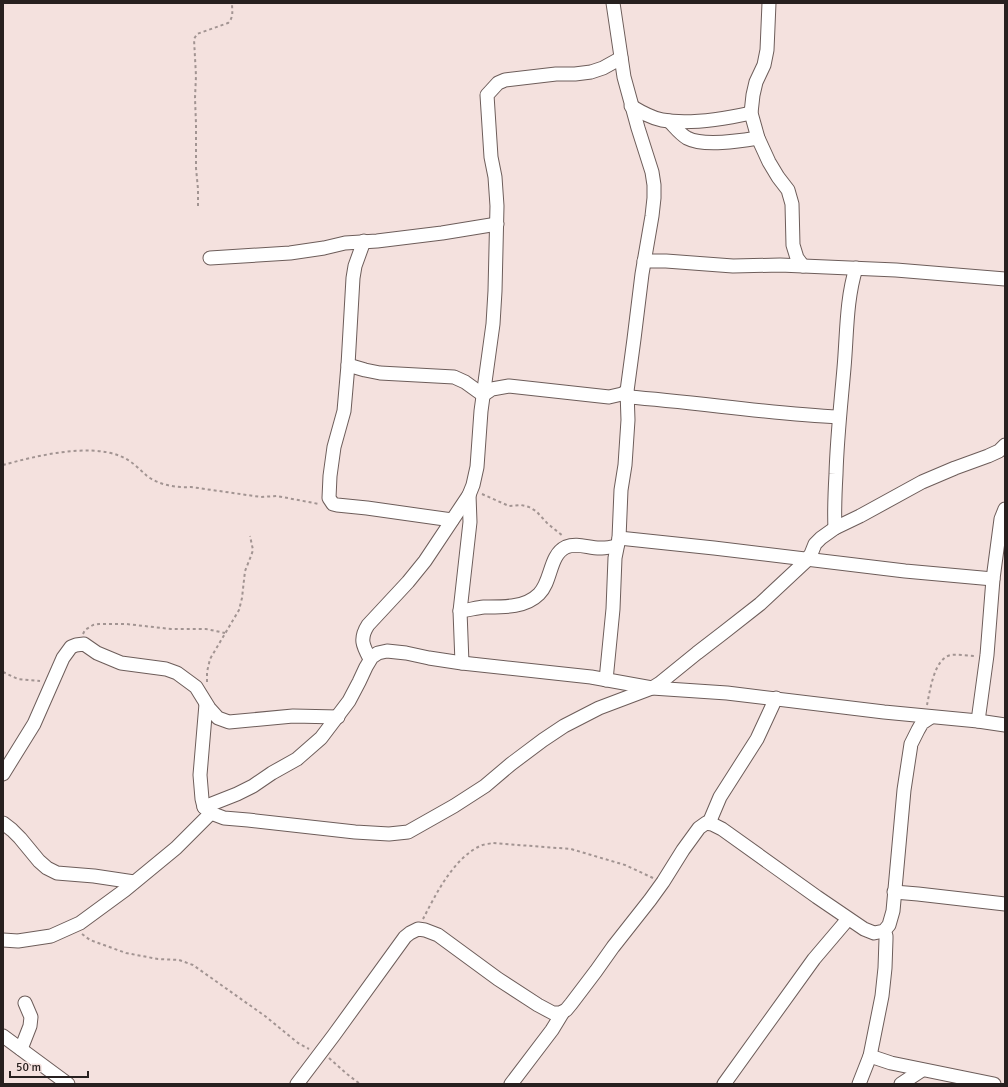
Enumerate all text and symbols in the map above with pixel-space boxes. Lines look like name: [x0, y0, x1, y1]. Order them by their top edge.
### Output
scale bar: [10, 1053, 88, 1079]
text: 50 m: [16, 1060, 41, 1075]

